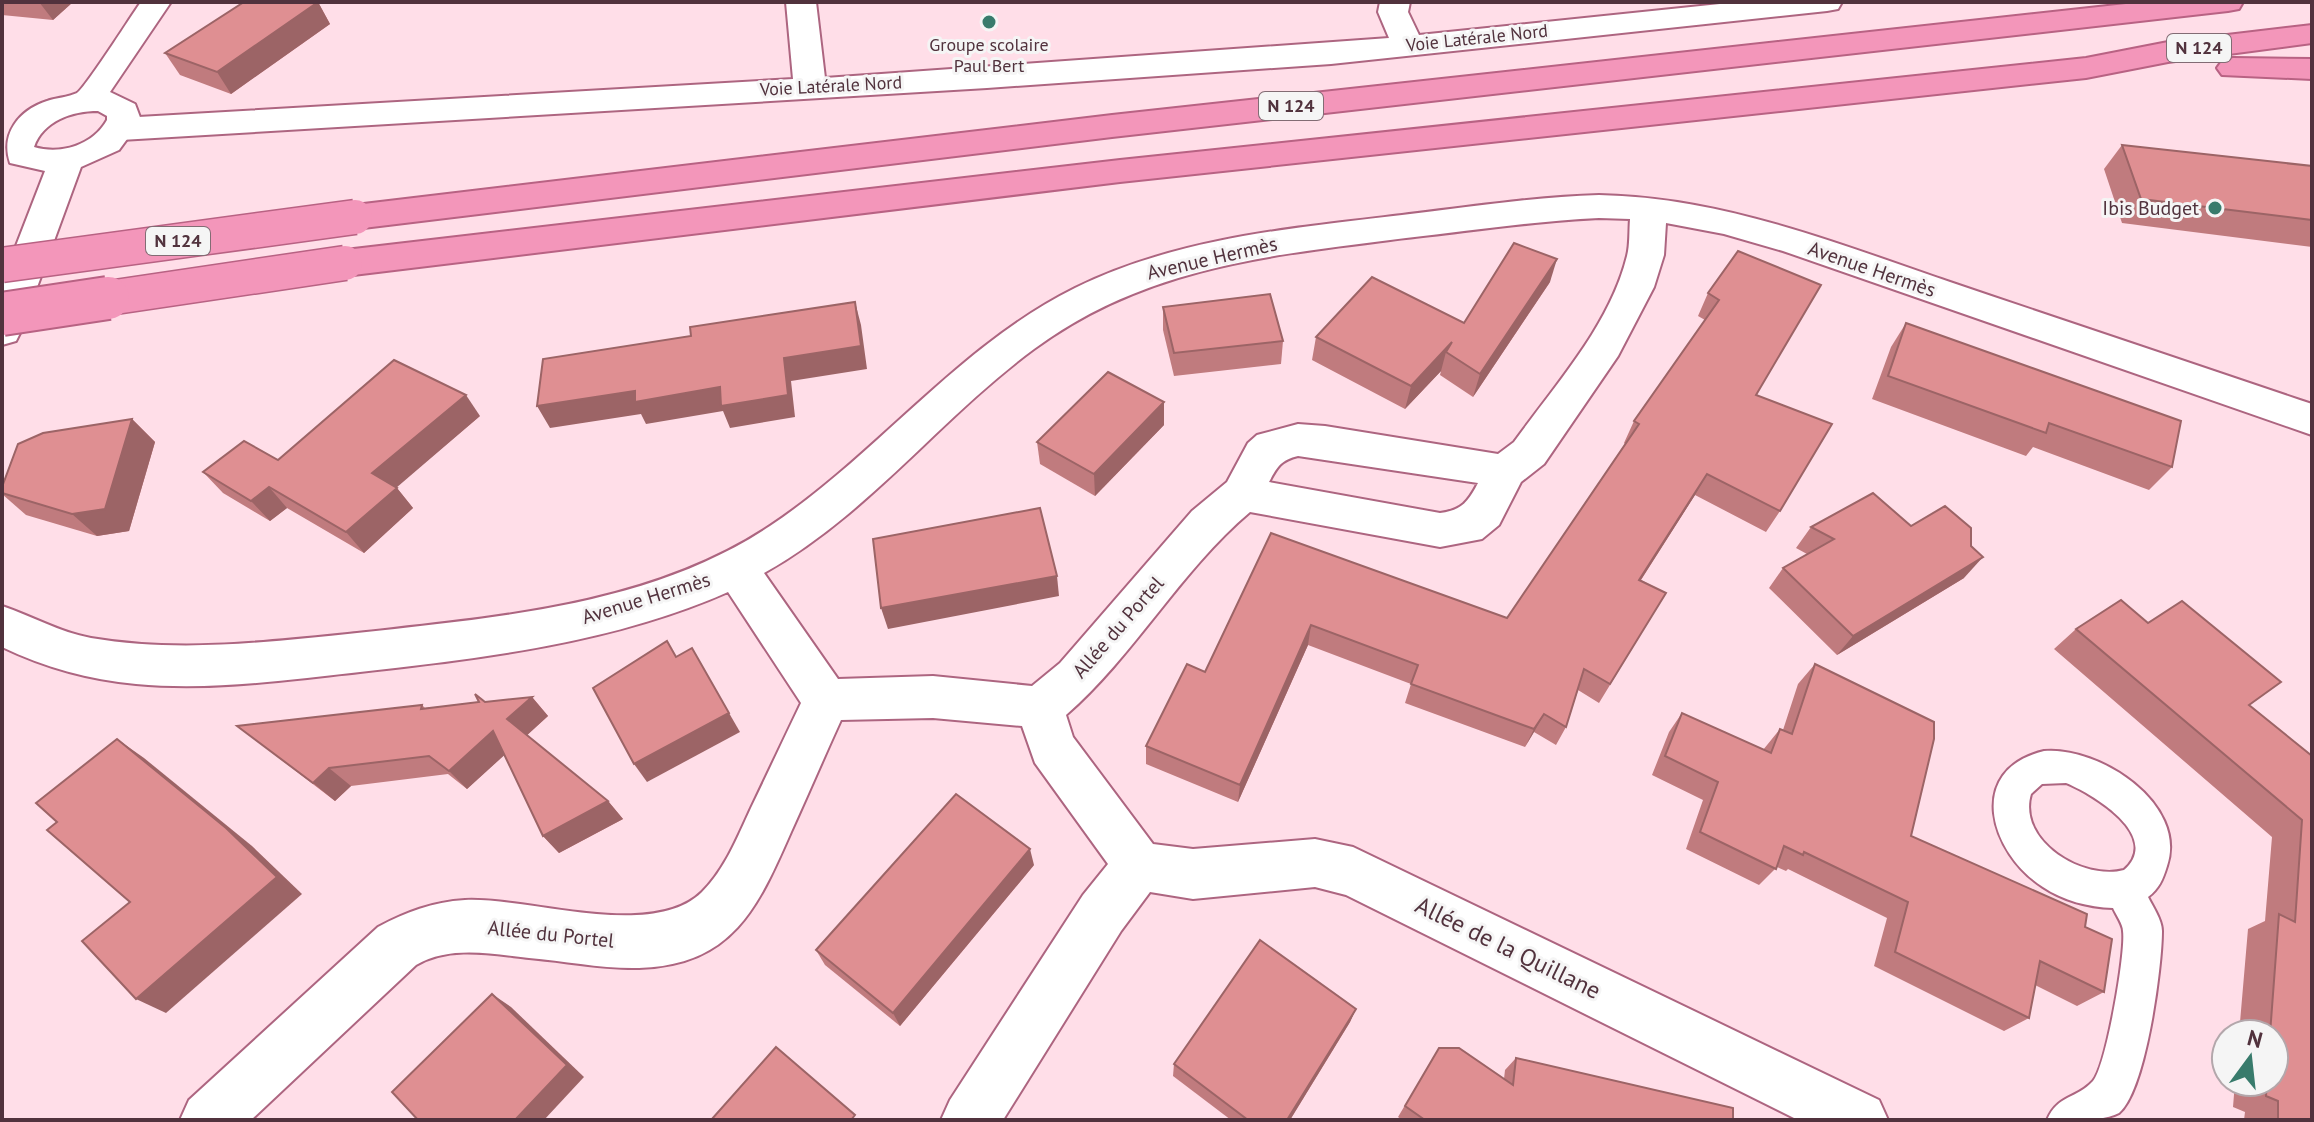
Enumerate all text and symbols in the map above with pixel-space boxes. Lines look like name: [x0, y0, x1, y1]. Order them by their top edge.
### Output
marker: Groupe scolaire Paul Bert: [980, 13, 998, 31]
street label: Voie Latérale Nord: [1404, 19, 1549, 56]
place label: Groupe scolaire Paul Bert: [929, 33, 1049, 77]
road number: N 124: [2167, 34, 2231, 62]
street label: Voie Latérale Nord: [758, 70, 903, 101]
road number: N 124: [1259, 92, 1323, 120]
place label: Ibis Budget: [2102, 195, 2199, 221]
marker: Ibis Budget: [2206, 199, 2224, 217]
road number: N 124: [146, 227, 210, 255]
street label: Avenue Hermès: [1144, 230, 1280, 286]
street label: Avenue Hermès: [1805, 235, 1939, 303]
street label: Avenue Hermès: [579, 566, 713, 630]
street label: Allée du Portel: [1067, 570, 1170, 683]
street label: Allée de la Quillane: [1410, 889, 1606, 1006]
street label: Allée du Portel: [487, 914, 616, 954]
north arrow: [2210, 1018, 2290, 1098]
text: N: [2245, 1023, 2266, 1054]

